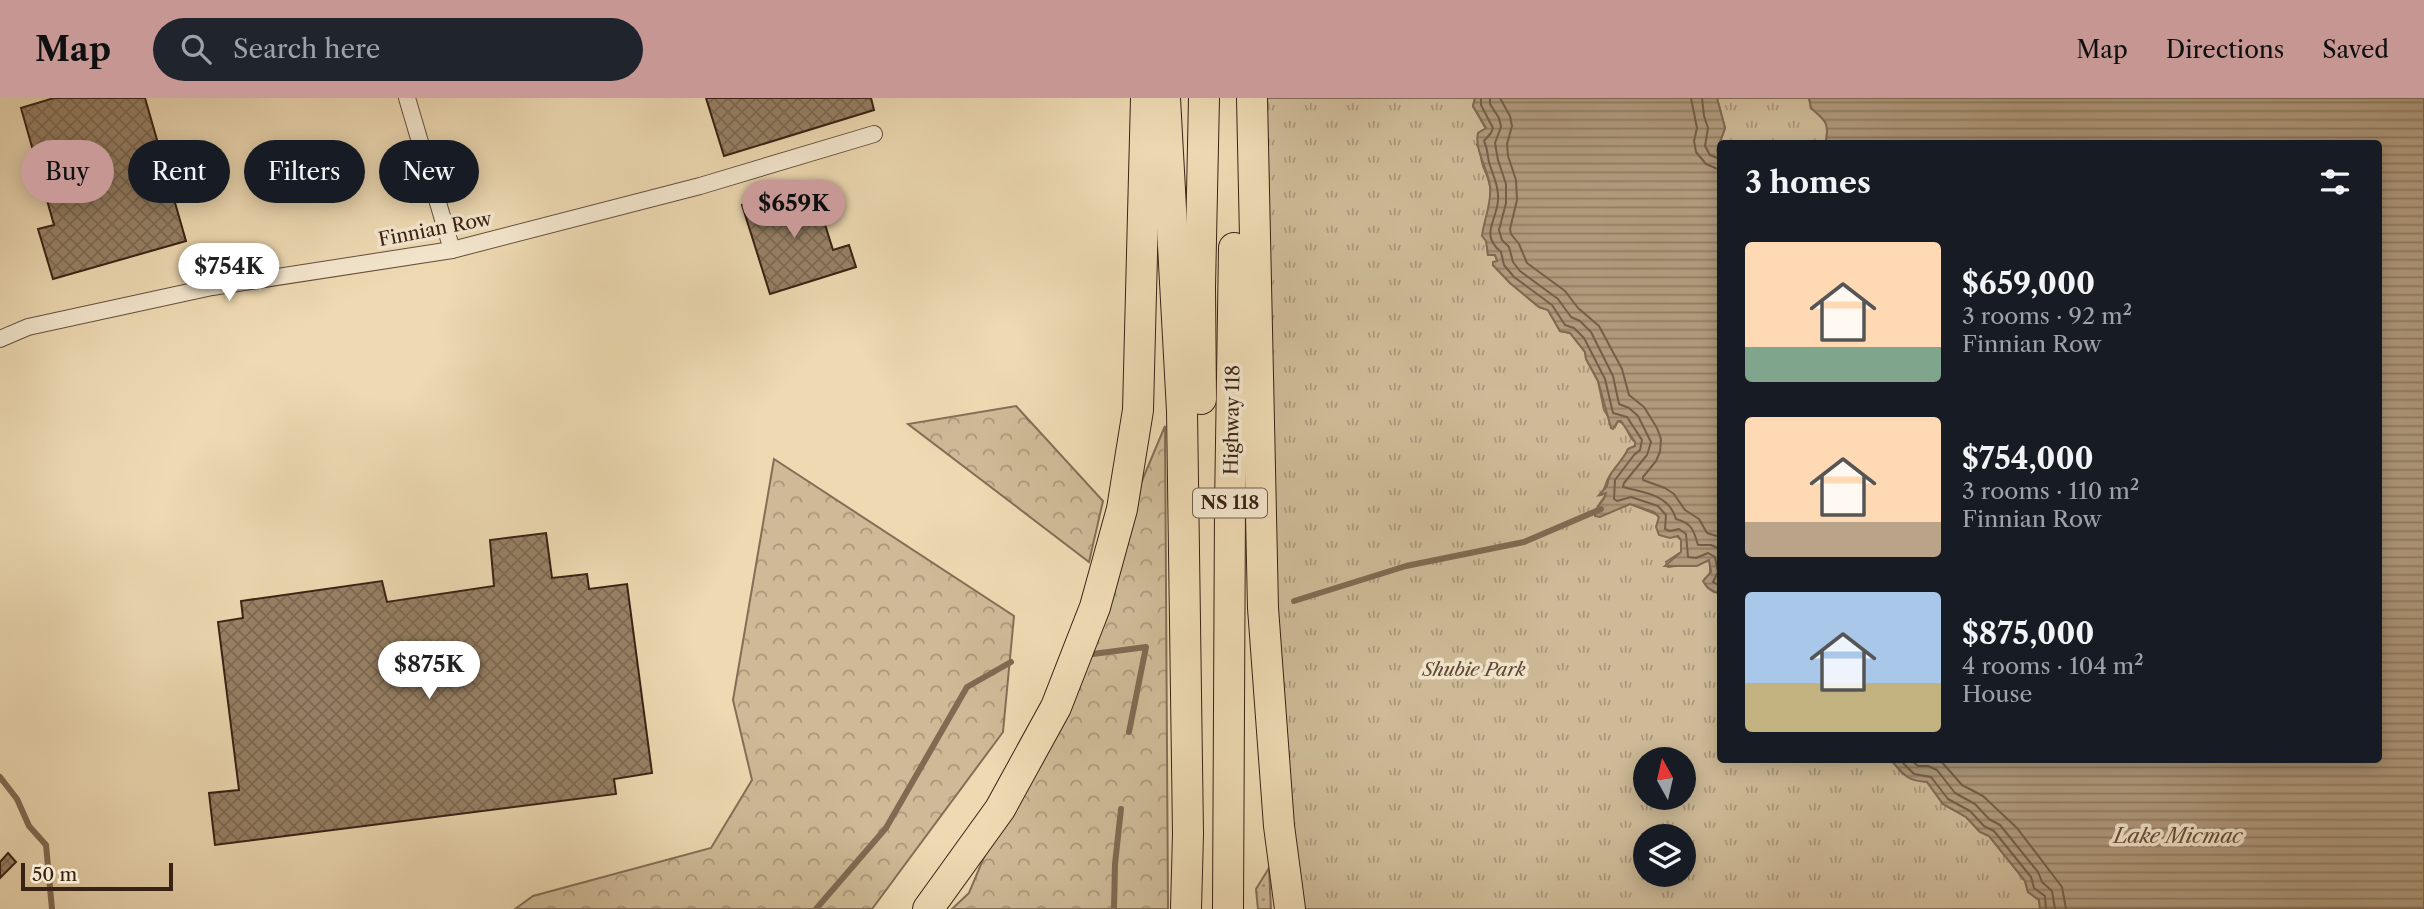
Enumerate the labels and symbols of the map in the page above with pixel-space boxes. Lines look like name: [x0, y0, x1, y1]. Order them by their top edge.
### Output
pin: $659K: [745, 180, 843, 240]
street label: Finnian Row: [376, 207, 494, 251]
pin: $754K: [180, 244, 278, 303]
street label: Highway 118: [1220, 365, 1244, 475]
road number: NS 118: [1193, 488, 1267, 517]
pin: $875K: [380, 642, 478, 701]
park label: Shubie Park: [1421, 658, 1526, 681]
north arrow: [1633, 747, 1696, 810]
water label: Lake Micmac: [2111, 823, 2244, 848]
scale bar: [21, 860, 173, 892]

